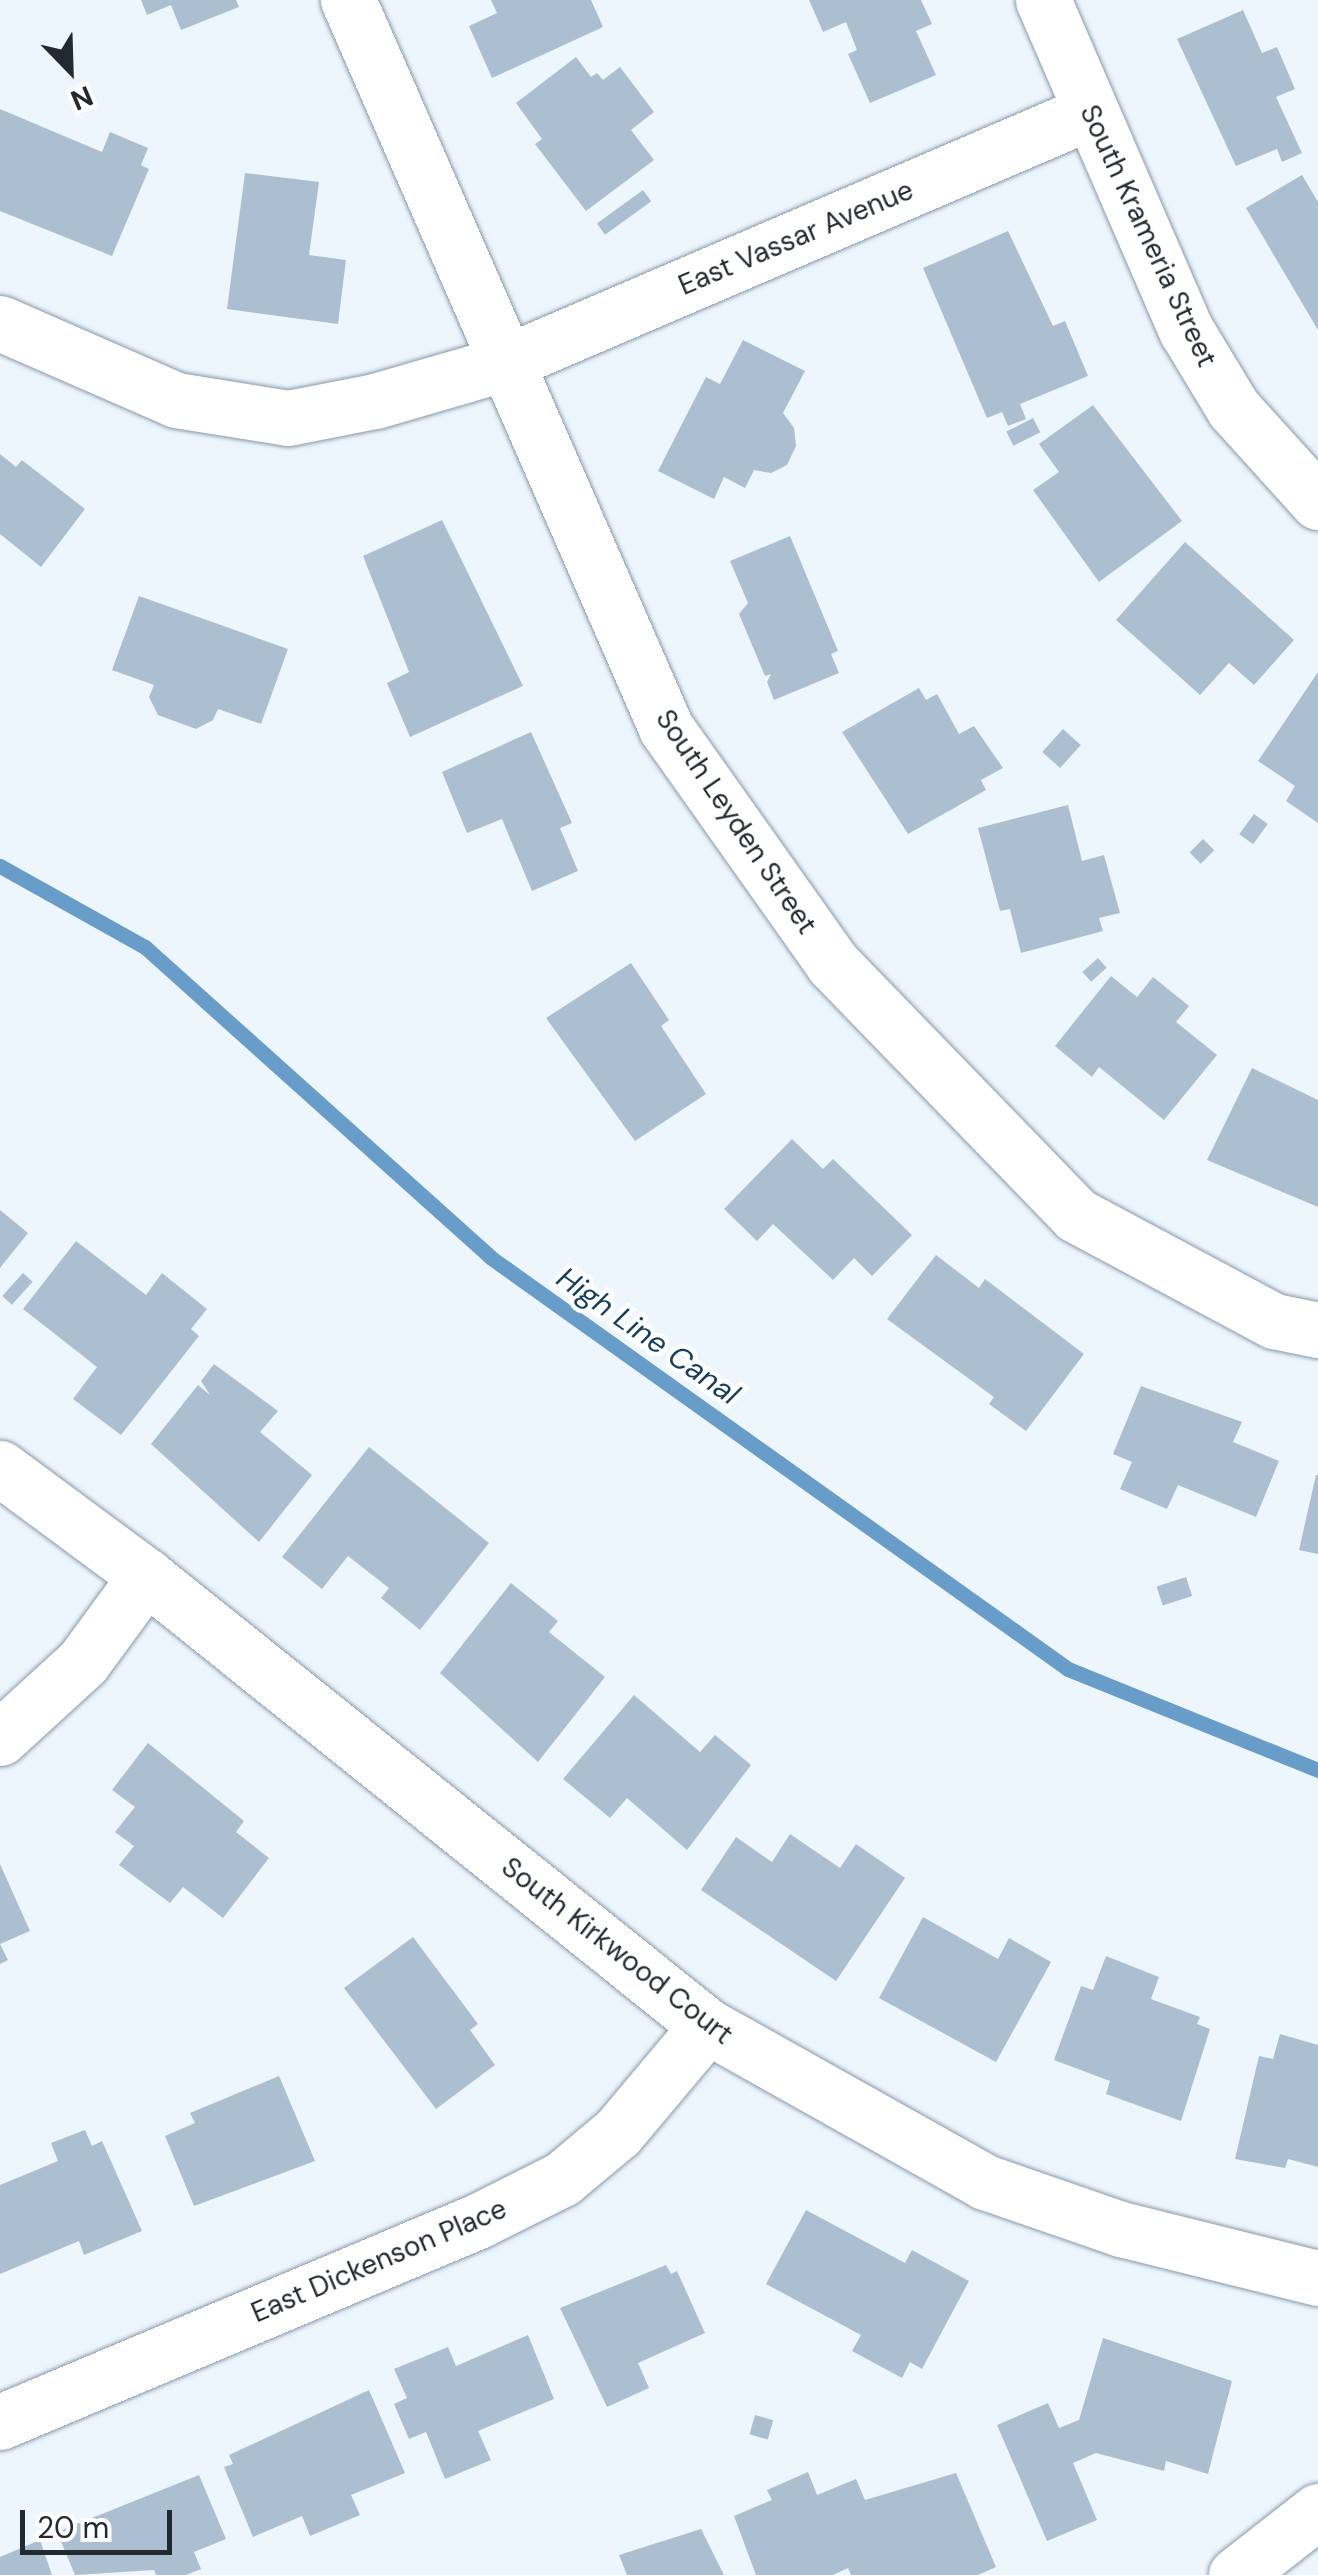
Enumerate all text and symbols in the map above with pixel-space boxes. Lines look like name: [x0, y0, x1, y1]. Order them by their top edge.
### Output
north arrow: [20, 20, 120, 120]
text: N: [65, 77, 99, 119]
street label: South Krameria Street: [1072, 100, 1224, 372]
street label: East Vassar Avenue: [674, 173, 918, 303]
street label: South Leyden Street: [648, 703, 824, 941]
water label: High Line Canal: [550, 1260, 746, 1412]
street label: South Kirkwood Court: [495, 1850, 739, 2052]
street label: East Dickenson Place: [246, 2192, 512, 2330]
scale bar: [25, 2490, 178, 2552]
text: 20 m: [37, 2508, 109, 2547]

